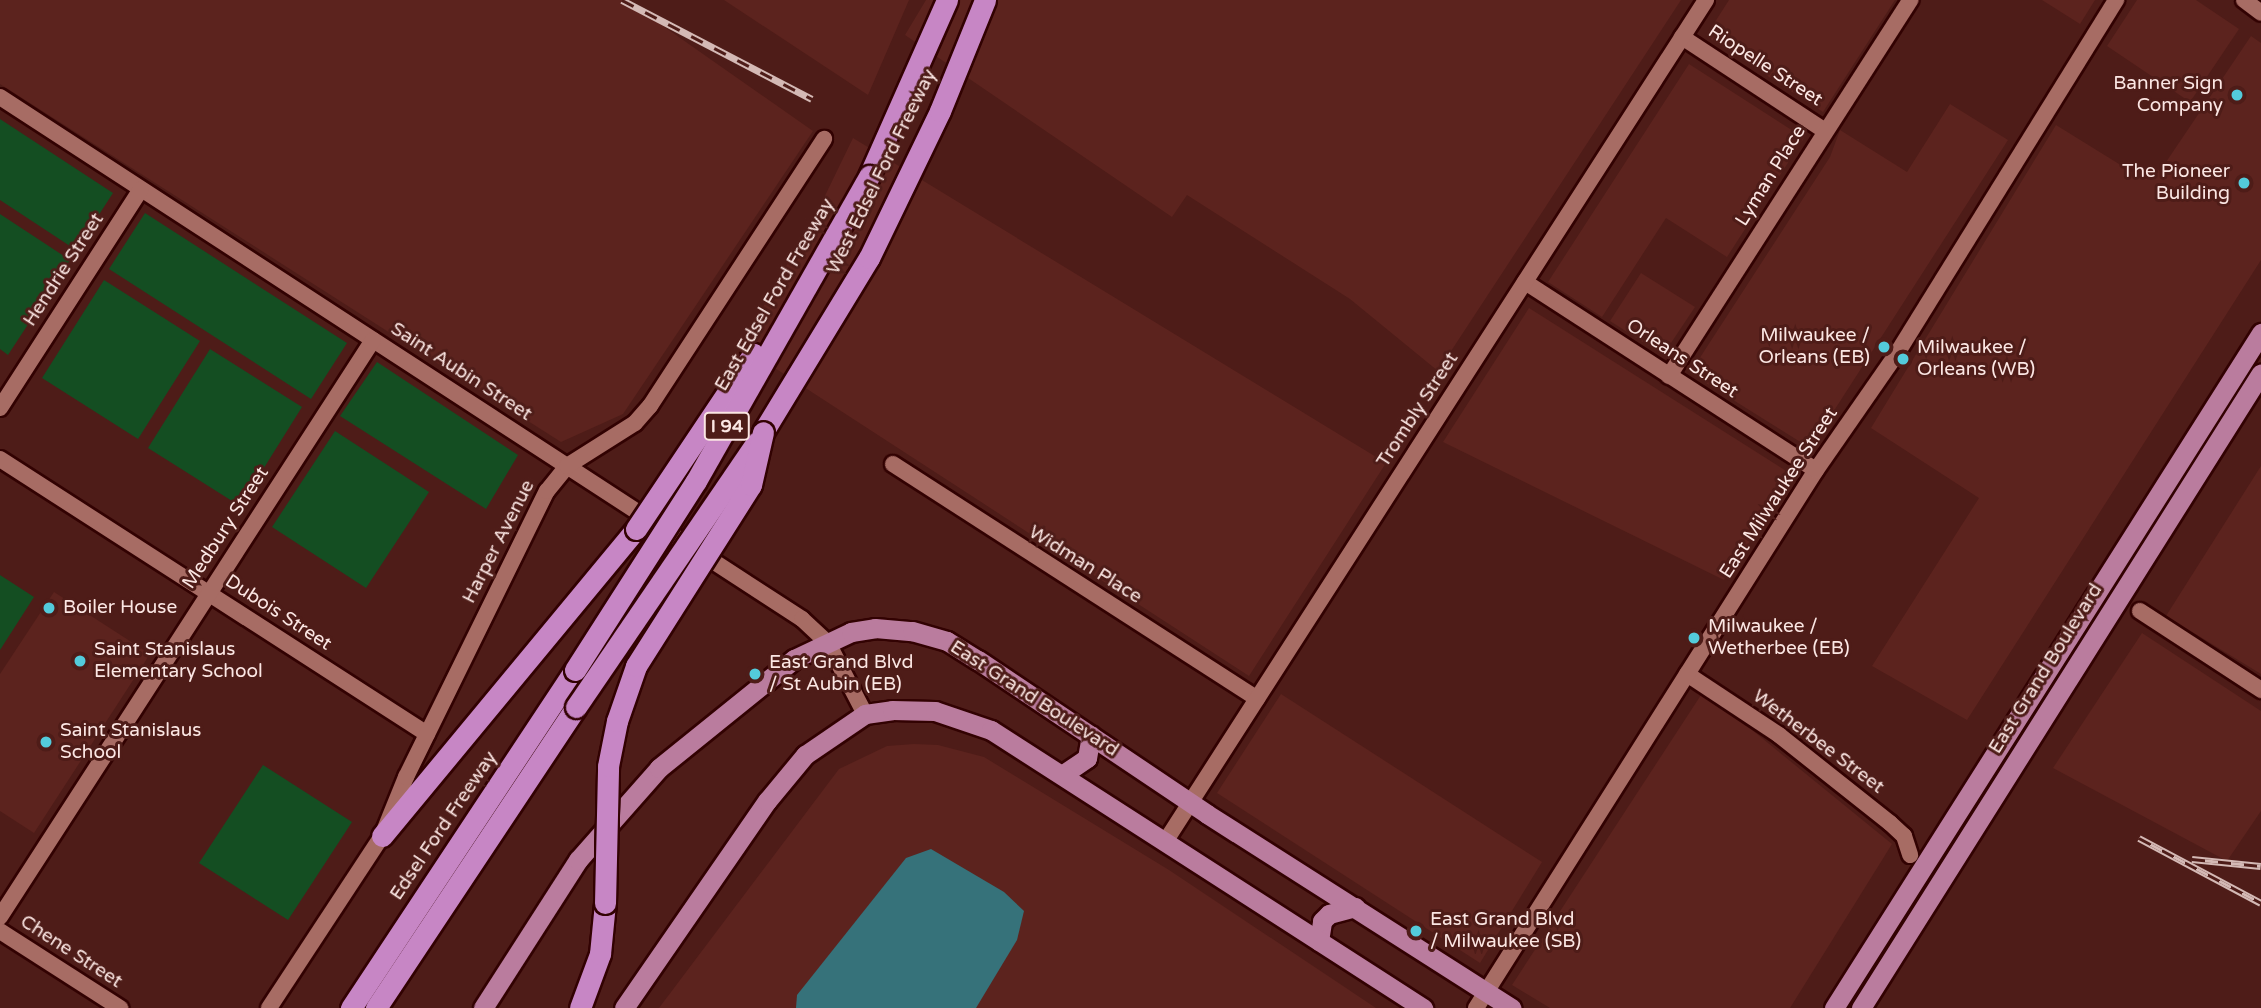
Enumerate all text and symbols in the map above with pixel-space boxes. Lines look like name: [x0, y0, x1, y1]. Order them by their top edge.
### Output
street label: Riopelle Street: [1703, 20, 1827, 112]
street label: West Edsel Ford Freeway: [822, 66, 942, 278]
place label: Banner Sign Company: [2113, 73, 2223, 117]
marker: Banner Sign Company: [2229, 87, 2245, 103]
street label: Lyman Place: [1731, 121, 1811, 231]
place label: The Pioneer Building: [2122, 161, 2230, 205]
marker: The Pioneer Building: [2236, 175, 2252, 191]
street label: East Edsel Ford Freeway: [710, 195, 840, 395]
street label: Hendrie Street: [19, 209, 109, 331]
street label: Orleans Street: [1622, 314, 1742, 404]
street label: Saint Aubin Street: [386, 318, 536, 426]
place label: Milwaukee / Orleans (EB): [1759, 325, 1870, 369]
place label: Milwaukee / Orleans (WB): [1917, 337, 2035, 381]
marker: Milwaukee / Orleans (EB): [1876, 339, 1892, 355]
street label: Trombly Street: [1372, 348, 1464, 472]
marker: Milwaukee / Orleans (WB): [1895, 351, 1911, 367]
street label: East Milwaukee Street: [1715, 403, 1843, 583]
road number: I 94: [702, 412, 752, 440]
street label: Medbury Street: [178, 463, 274, 593]
street label: Harper Avenue: [458, 477, 540, 607]
street label: Widman Place: [1024, 521, 1146, 609]
street label: Dubois Street: [220, 570, 336, 656]
street label: East Grand Boulevard: [1984, 580, 2108, 758]
place label: Boiler House: [63, 597, 177, 619]
marker: Boiler House: [41, 600, 57, 616]
place label: Milwaukee / Wetherbee (EB): [1708, 616, 1850, 660]
marker: Milwaukee / Wetherbee (EB): [1686, 630, 1702, 646]
street label: East Grand Boulevard: [946, 636, 1122, 762]
place label: Saint Stanislaus Elementary School: [94, 639, 263, 683]
place label: East Grand Blvd / St Aubin (EB): [769, 652, 913, 696]
marker: Saint Stanislaus Elementary School: [72, 653, 88, 669]
marker: East Grand Blvd / St Aubin (EB): [747, 666, 763, 682]
street label: Wetherbee Street: [1748, 685, 1888, 799]
place label: Saint Stanislaus School: [60, 720, 201, 764]
marker: Saint Stanislaus School: [38, 734, 54, 750]
street label: Edsel Ford Freeway: [386, 747, 502, 905]
place label: East Grand Blvd / Milwaukee (SB): [1430, 909, 1581, 953]
street label: Chene Street: [16, 911, 126, 993]
marker: East Grand Blvd / Milwaukee (SB): [1408, 923, 1424, 939]

